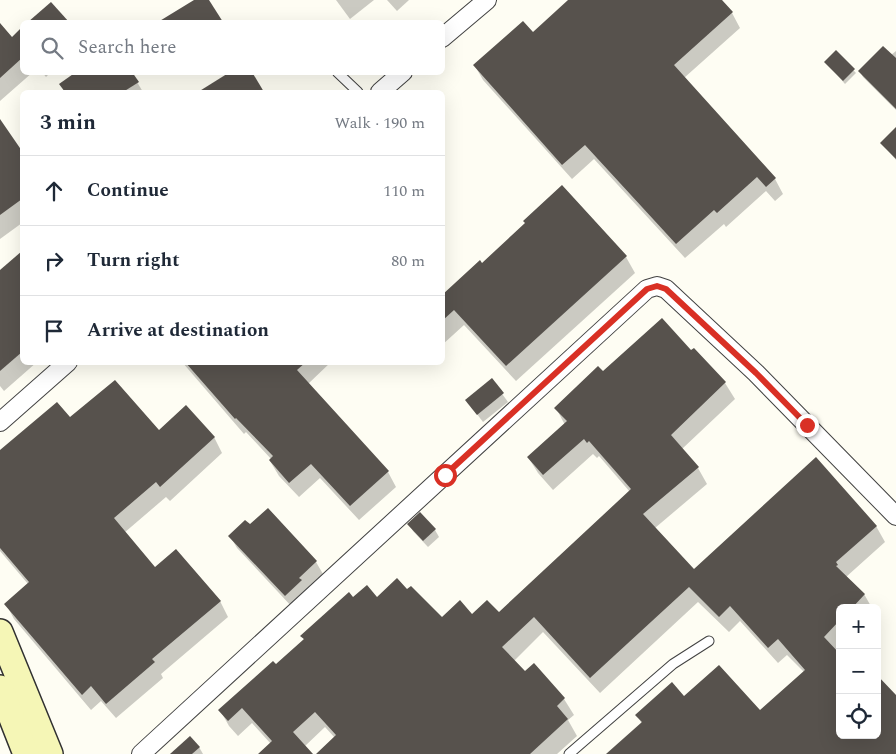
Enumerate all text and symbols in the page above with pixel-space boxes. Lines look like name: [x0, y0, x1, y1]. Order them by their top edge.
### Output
search box: [20, 20, 445, 75]
text: Search here: [78, 33, 177, 62]
icon: search: [38, 34, 66, 62]
text: 3 min: [40, 107, 96, 139]
text: Walk · 190 m: [334, 111, 425, 135]
text: Continue: [87, 176, 169, 205]
icon: ahead: [40, 177, 68, 205]
text: 110 m: [383, 179, 425, 203]
text: Turn right: [87, 246, 180, 275]
icon: right: [40, 247, 68, 275]
text: 80 m: [391, 249, 425, 273]
text: Arrive at destination: [87, 316, 269, 345]
icon: arrive: [40, 317, 68, 345]
route end: [796, 414, 819, 437]
route start: [434, 464, 457, 487]
map controls: [836, 604, 881, 739]
button: +: [836, 604, 881, 649]
button: −: [836, 649, 881, 694]
button: locate: [836, 694, 881, 739]

